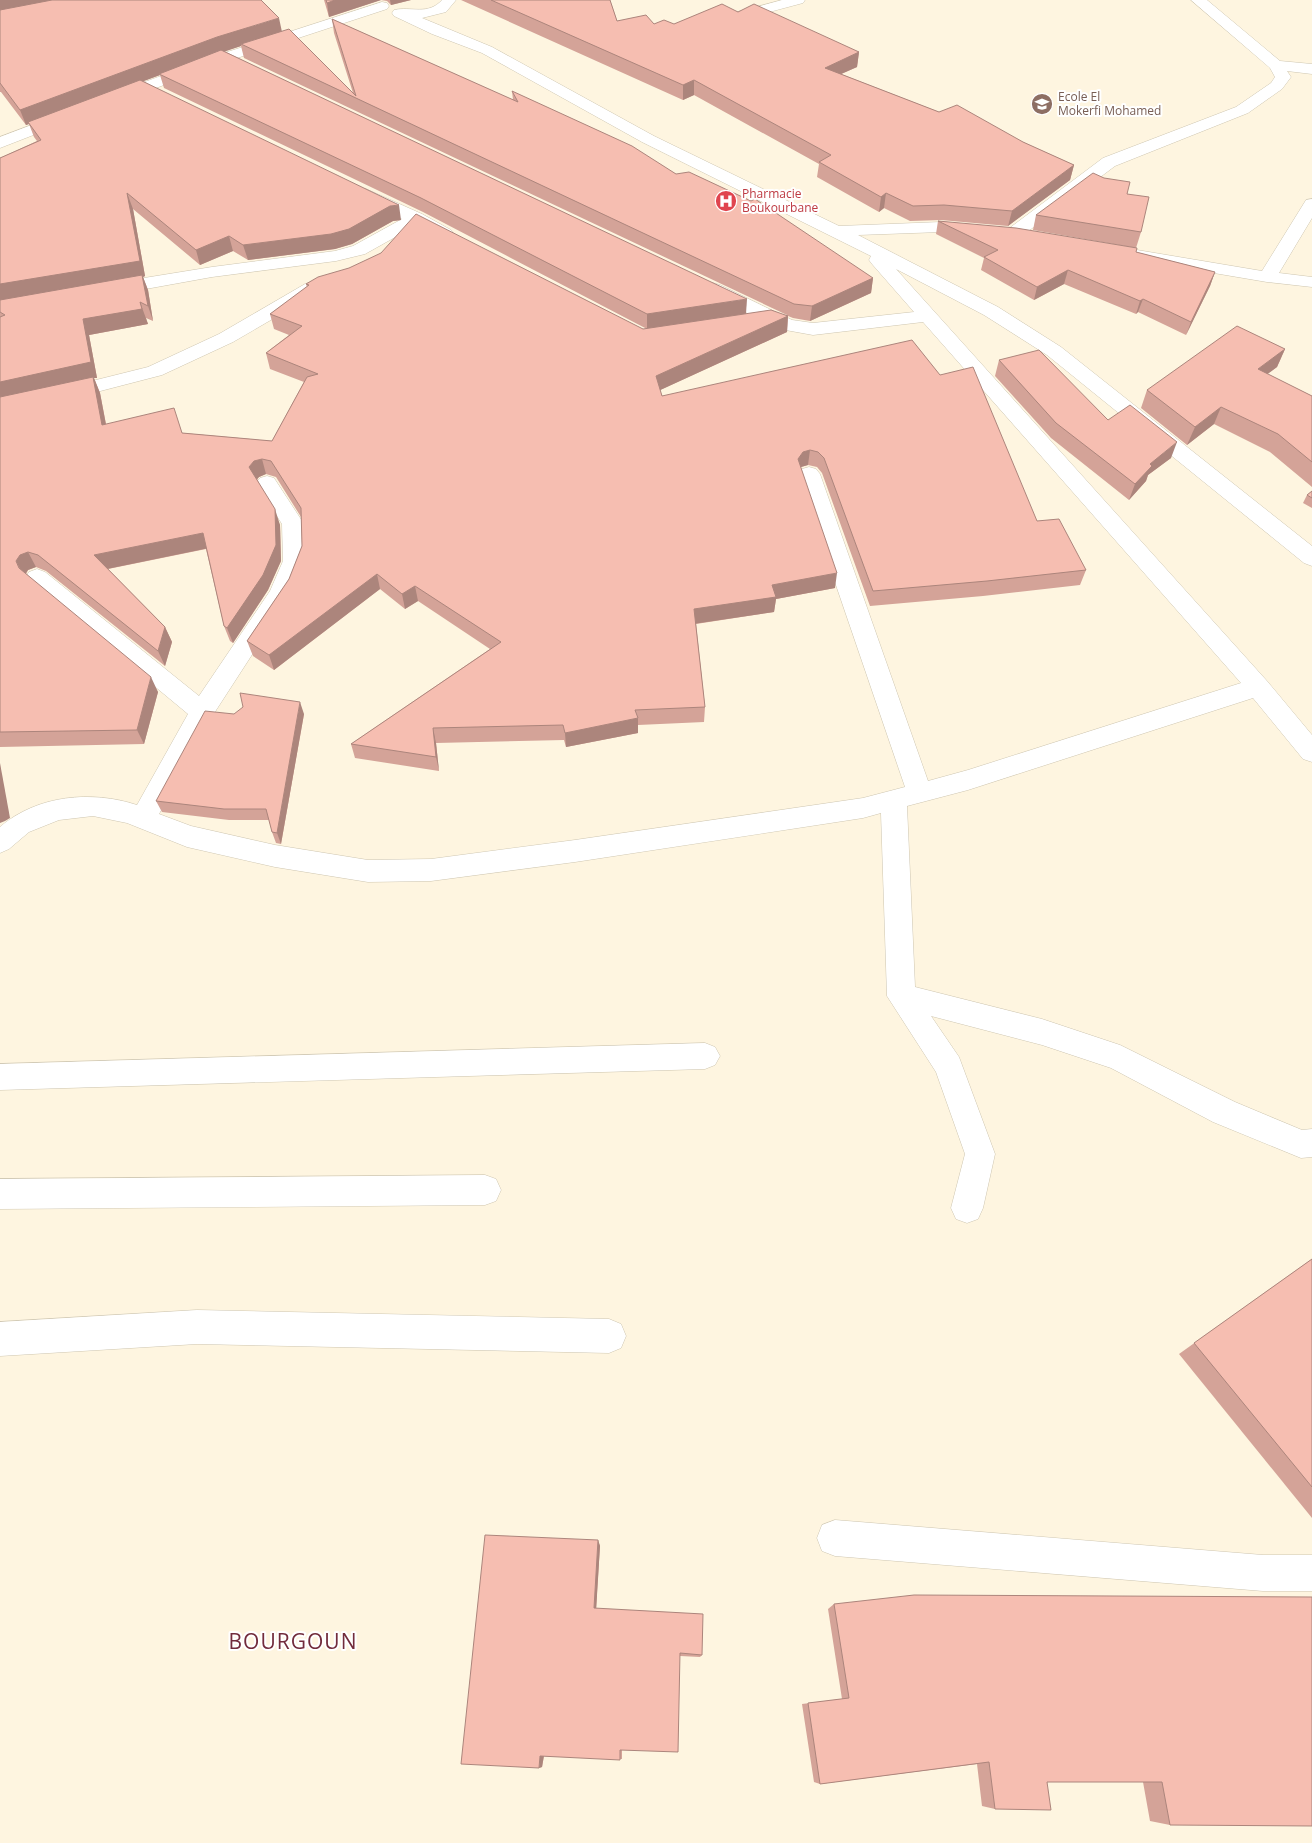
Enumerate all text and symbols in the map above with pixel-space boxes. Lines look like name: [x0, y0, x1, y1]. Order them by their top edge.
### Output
place label: Ecole El Mokerfi Mohamed: [1058, 88, 1161, 119]
school or university icon: Ecole El Mokerfi Mohamed: [1030, 92, 1054, 116]
place label: Pharmacie Boukourbane: [742, 185, 818, 216]
hospital icon: Pharmacie Boukourbane: [714, 189, 738, 213]
district label: BOURGOUN: [229, 1627, 357, 1655]

